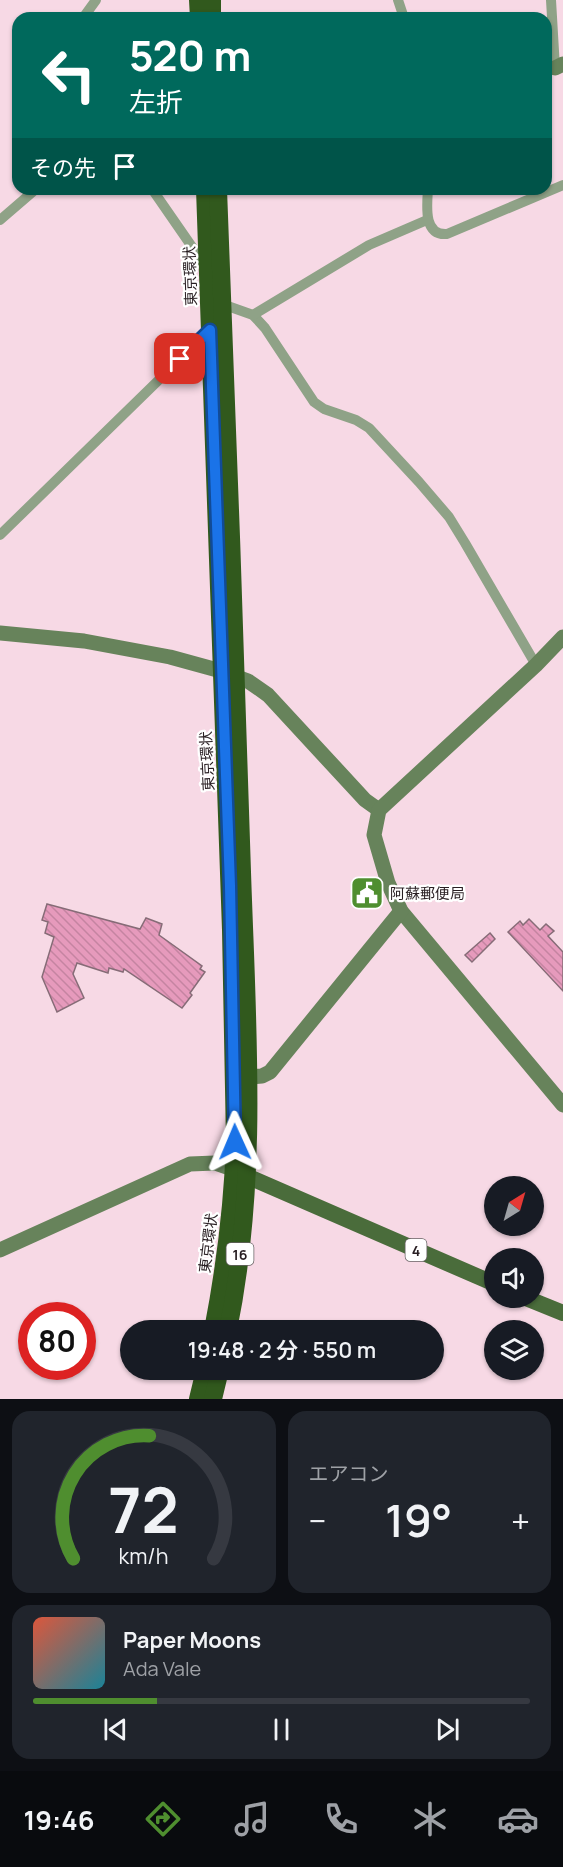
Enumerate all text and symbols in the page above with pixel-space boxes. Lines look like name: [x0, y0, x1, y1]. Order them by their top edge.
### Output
text: 520 m: [129, 26, 251, 84]
icon: left: [30, 36, 108, 114]
text: 左折: [129, 83, 183, 120]
icon: arrive: [108, 150, 141, 183]
text: その先: [30, 153, 96, 183]
street label: 東京環状: [178, 246, 202, 306]
pin: [154, 333, 205, 384]
icon: arrive: [163, 342, 196, 375]
street label: 東京環状: [195, 730, 219, 792]
public building icon: 阿蘇郵便局: [349, 875, 385, 911]
place label: 阿蘇郵便局: [390, 883, 465, 904]
position arrow: [203, 1110, 267, 1174]
north arrow: [484, 1176, 544, 1236]
map controls: [484, 1176, 544, 1380]
street label: 東京環状: [194, 1212, 222, 1274]
road number: 4: [406, 1239, 426, 1261]
road number: 16: [226, 1243, 254, 1265]
button: sound: [484, 1248, 544, 1308]
speed limit sign: 80: [18, 1302, 96, 1380]
button: layers: [484, 1320, 544, 1380]
text: 19:48 · 2 分 · 550 m: [188, 1335, 376, 1365]
text: エアコン: [309, 1460, 389, 1487]
text: 72: [109, 1466, 179, 1552]
text: 19°: [385, 1489, 452, 1551]
text: −: [309, 1498, 326, 1543]
text: +: [511, 1498, 530, 1543]
text: km/h: [119, 1541, 169, 1570]
text: Paper Moons: [123, 1625, 261, 1655]
text: Ada Vale: [123, 1655, 201, 1682]
icon: previous: [99, 1713, 132, 1746]
icon: pause: [265, 1713, 298, 1746]
icon: next: [431, 1713, 464, 1746]
icon: directions: [142, 1798, 184, 1840]
icon: music: [231, 1798, 273, 1840]
icon: phone: [320, 1798, 362, 1840]
icon: climate: [409, 1798, 451, 1840]
icon: car: [497, 1798, 539, 1840]
text: 19:46: [23, 1801, 95, 1838]

